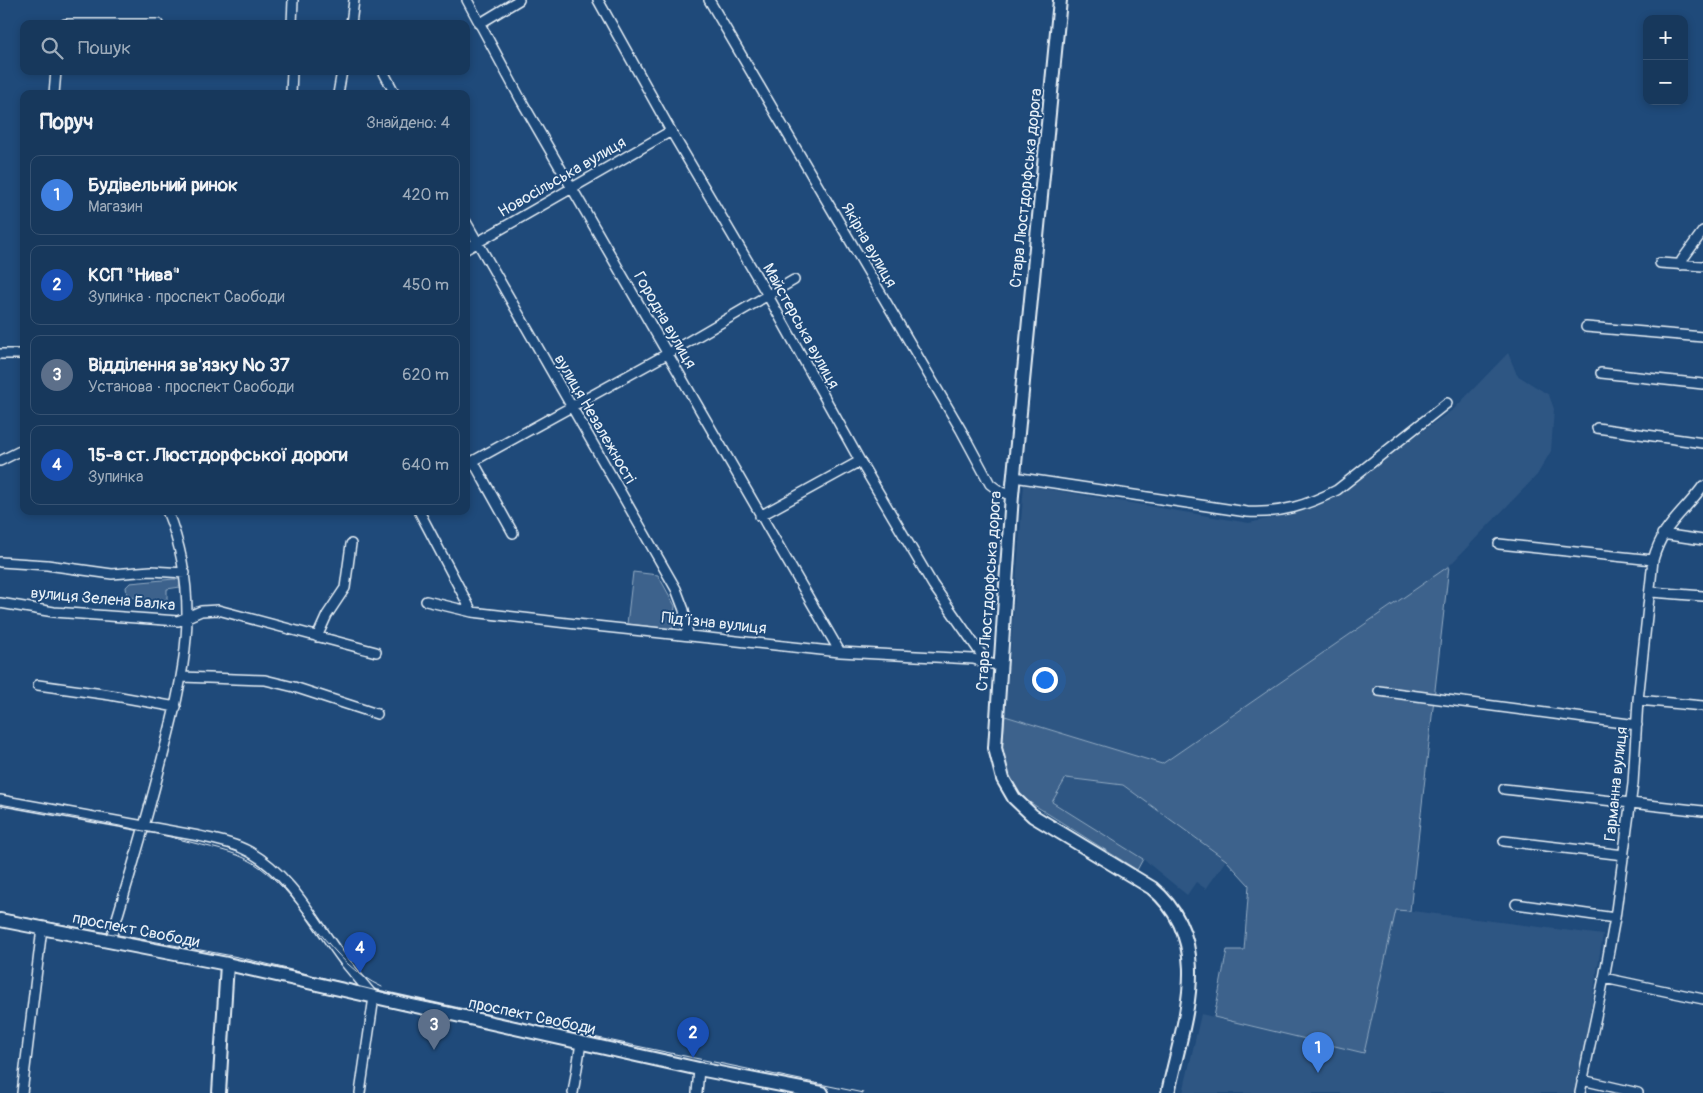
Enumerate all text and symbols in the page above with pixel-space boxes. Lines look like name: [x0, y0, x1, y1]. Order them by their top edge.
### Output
map controls: [1643, 15, 1688, 105]
button: +: [1643, 15, 1688, 60]
search box: [20, 20, 470, 75]
icon: search: [38, 34, 66, 62]
text: Пошук: [78, 36, 131, 60]
button: −: [1643, 60, 1688, 105]
street label: Стара Люстдорфська дорога: [1006, 87, 1046, 289]
text: Поруч: [40, 109, 93, 136]
text: Знайдено: 4: [366, 113, 450, 133]
street label: Новосільська вулиця: [494, 132, 630, 222]
text: Будівельний ринок: [88, 173, 238, 197]
text: 1: [54, 185, 60, 205]
text: 420 m: [402, 185, 449, 205]
text: Магазин: [88, 197, 143, 217]
street label: Якірна вулиця: [837, 199, 901, 291]
street label: Майстерська вулиця: [758, 260, 844, 392]
text: КСП "Нива": [88, 263, 180, 287]
street label: Городна вулиця: [629, 268, 701, 372]
text: 2: [53, 275, 61, 295]
text: 450 m: [402, 275, 449, 295]
text: Зупинка · проспект Свободи: [88, 287, 285, 307]
street label: вулиця Незалежності: [550, 351, 640, 487]
text: Відділення зв'язку № 37: [88, 353, 290, 377]
text: 3: [53, 365, 61, 385]
text: 620 m: [402, 365, 449, 385]
text: Установа · проспект Свободи: [88, 377, 294, 397]
text: 15-а ст. Люстдорфської дороги: [88, 443, 348, 467]
text: 4: [52, 455, 62, 475]
text: 640 m: [402, 455, 449, 475]
text: Зупинка: [88, 467, 143, 487]
street label: Стара Люстдорфська дорога: [972, 490, 1006, 692]
street label: вулиця Зелена Балка: [30, 583, 176, 615]
street label: Підʼїзна вулиця: [660, 608, 768, 638]
your location: [1032, 667, 1058, 693]
street label: Гарманна вулиця: [1600, 726, 1632, 842]
street label: проспект Свободи: [71, 908, 201, 952]
pin: 4: [344, 932, 376, 973]
street label: проспект Свободи: [467, 993, 597, 1039]
pin: 3: [418, 1009, 450, 1050]
pin: 2: [677, 1017, 709, 1058]
pin: 1: [1302, 1032, 1334, 1073]

